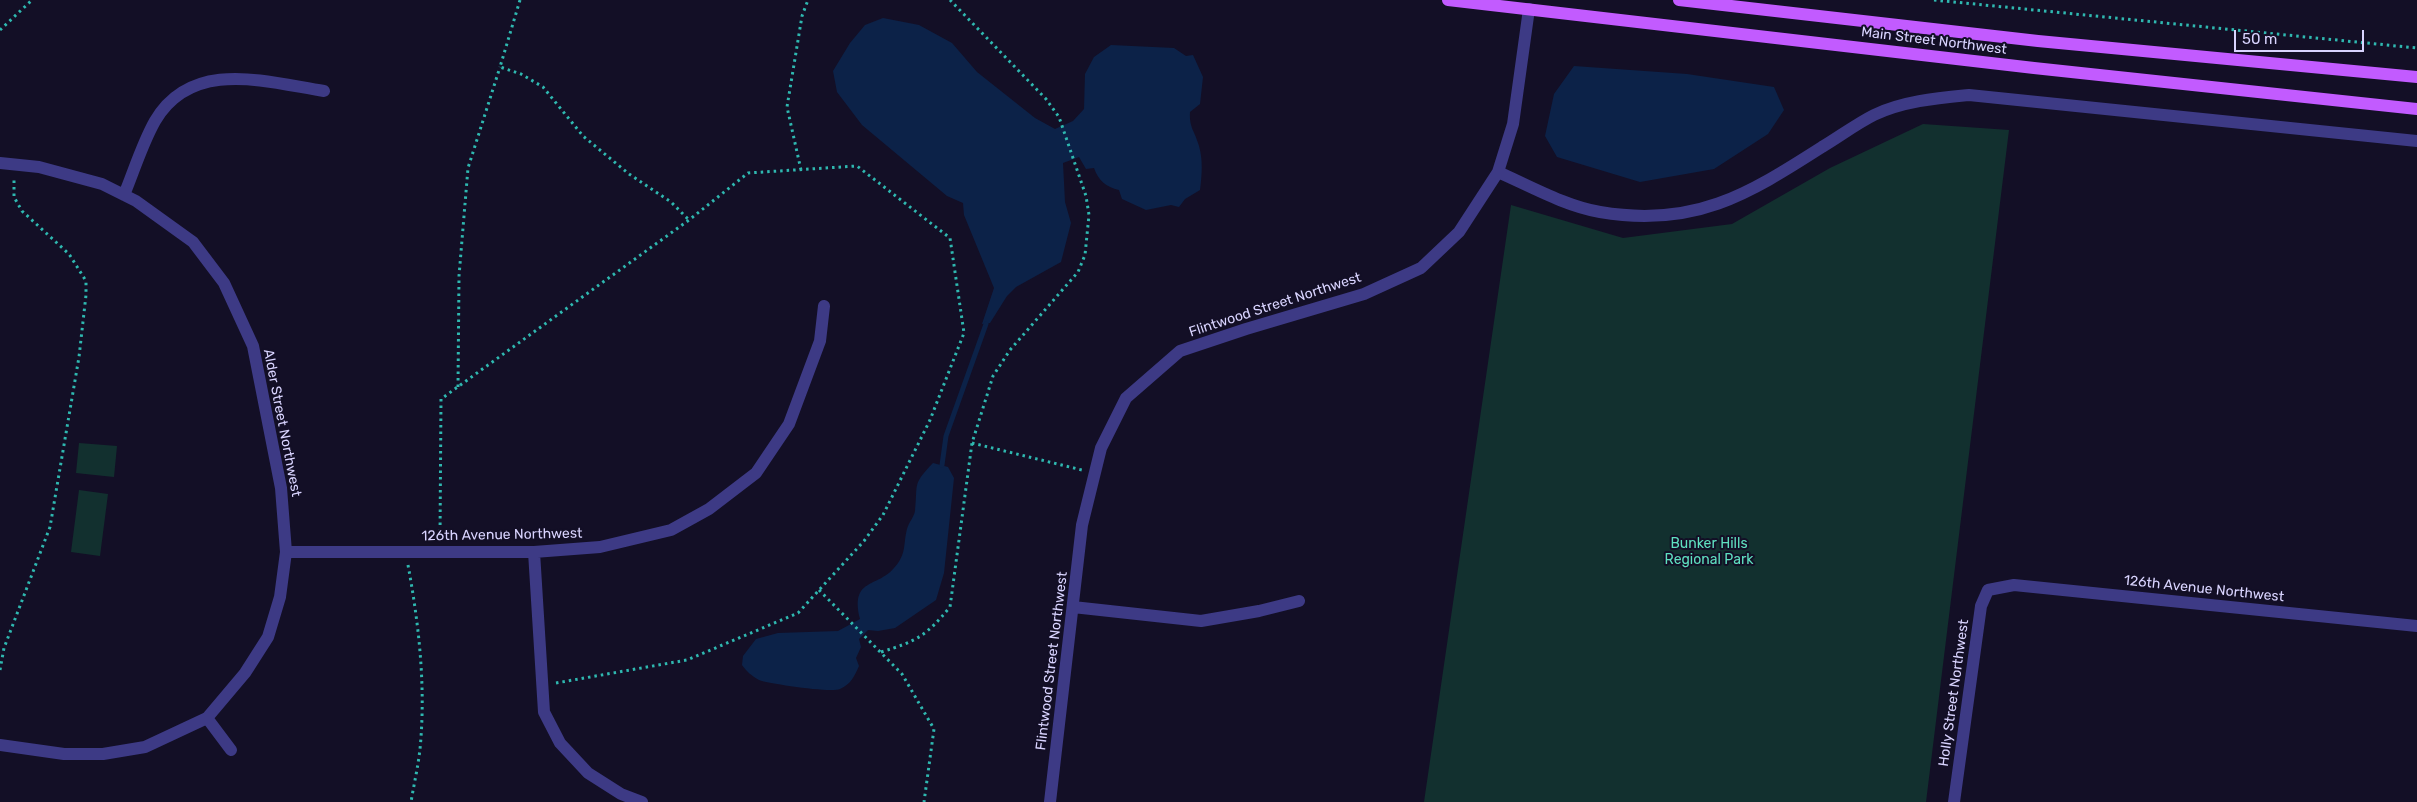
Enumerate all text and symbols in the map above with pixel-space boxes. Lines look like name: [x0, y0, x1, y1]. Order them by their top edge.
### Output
scale bar: [2237, 20, 2367, 52]
street label: Main Street Northwest: [1860, 24, 2008, 58]
text: 50 m: [2242, 30, 2277, 48]
street label: Flintwood Street Northwest: [1187, 269, 1363, 341]
street label: Alder Street Northwest: [259, 348, 305, 498]
street label: 126th Avenue Northwest: [421, 525, 583, 545]
park label: Bunker Hills Regional Park: [1665, 536, 1753, 568]
street label: Flintwood Street Northwest: [1033, 571, 1071, 751]
street label: 126th Avenue Northwest: [2123, 572, 2285, 606]
street label: Holly Street Northwest: [1935, 618, 1973, 768]

